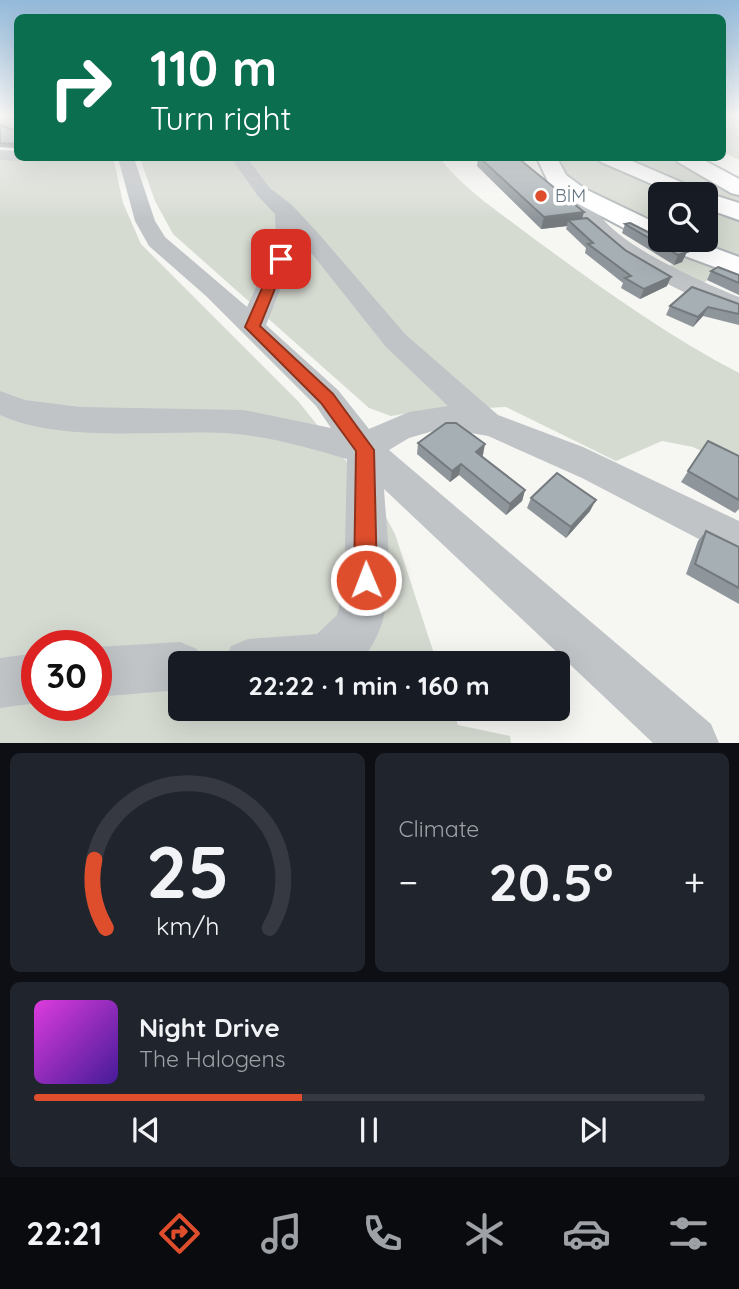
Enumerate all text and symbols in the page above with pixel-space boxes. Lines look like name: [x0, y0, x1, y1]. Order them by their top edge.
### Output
text: 110 m: [150, 37, 277, 98]
icon: right: [35, 42, 126, 133]
text: Turn right: [150, 98, 291, 138]
map controls: [648, 182, 718, 252]
button: search: [648, 182, 718, 252]
place label: BİM: [555, 184, 586, 207]
marker: BİM: [533, 188, 549, 204]
pin: [251, 229, 311, 289]
icon: arrive: [262, 240, 300, 278]
position arrow: [329, 543, 403, 617]
speed limit sign: 30: [21, 630, 112, 721]
text: 22:22 · 1 min · 160 m: [248, 669, 490, 702]
text: Climate: [399, 814, 479, 843]
text: 25: [146, 826, 229, 917]
text: 20.5°: [488, 849, 613, 914]
text: −: [399, 858, 418, 906]
text: +: [684, 858, 705, 906]
text: km/h: [156, 910, 219, 941]
text: Night Drive: [139, 1011, 280, 1044]
text: The Halogens: [139, 1044, 286, 1073]
icon: previous: [127, 1111, 165, 1149]
icon: pause: [350, 1111, 388, 1149]
icon: next: [574, 1111, 612, 1149]
icon: directions: [155, 1209, 204, 1258]
icon: music: [257, 1209, 306, 1258]
icon: phone: [358, 1209, 407, 1258]
icon: climate: [460, 1209, 509, 1258]
icon: car: [562, 1209, 611, 1258]
icon: filters: [664, 1209, 713, 1258]
text: 22:21: [26, 1213, 102, 1253]

